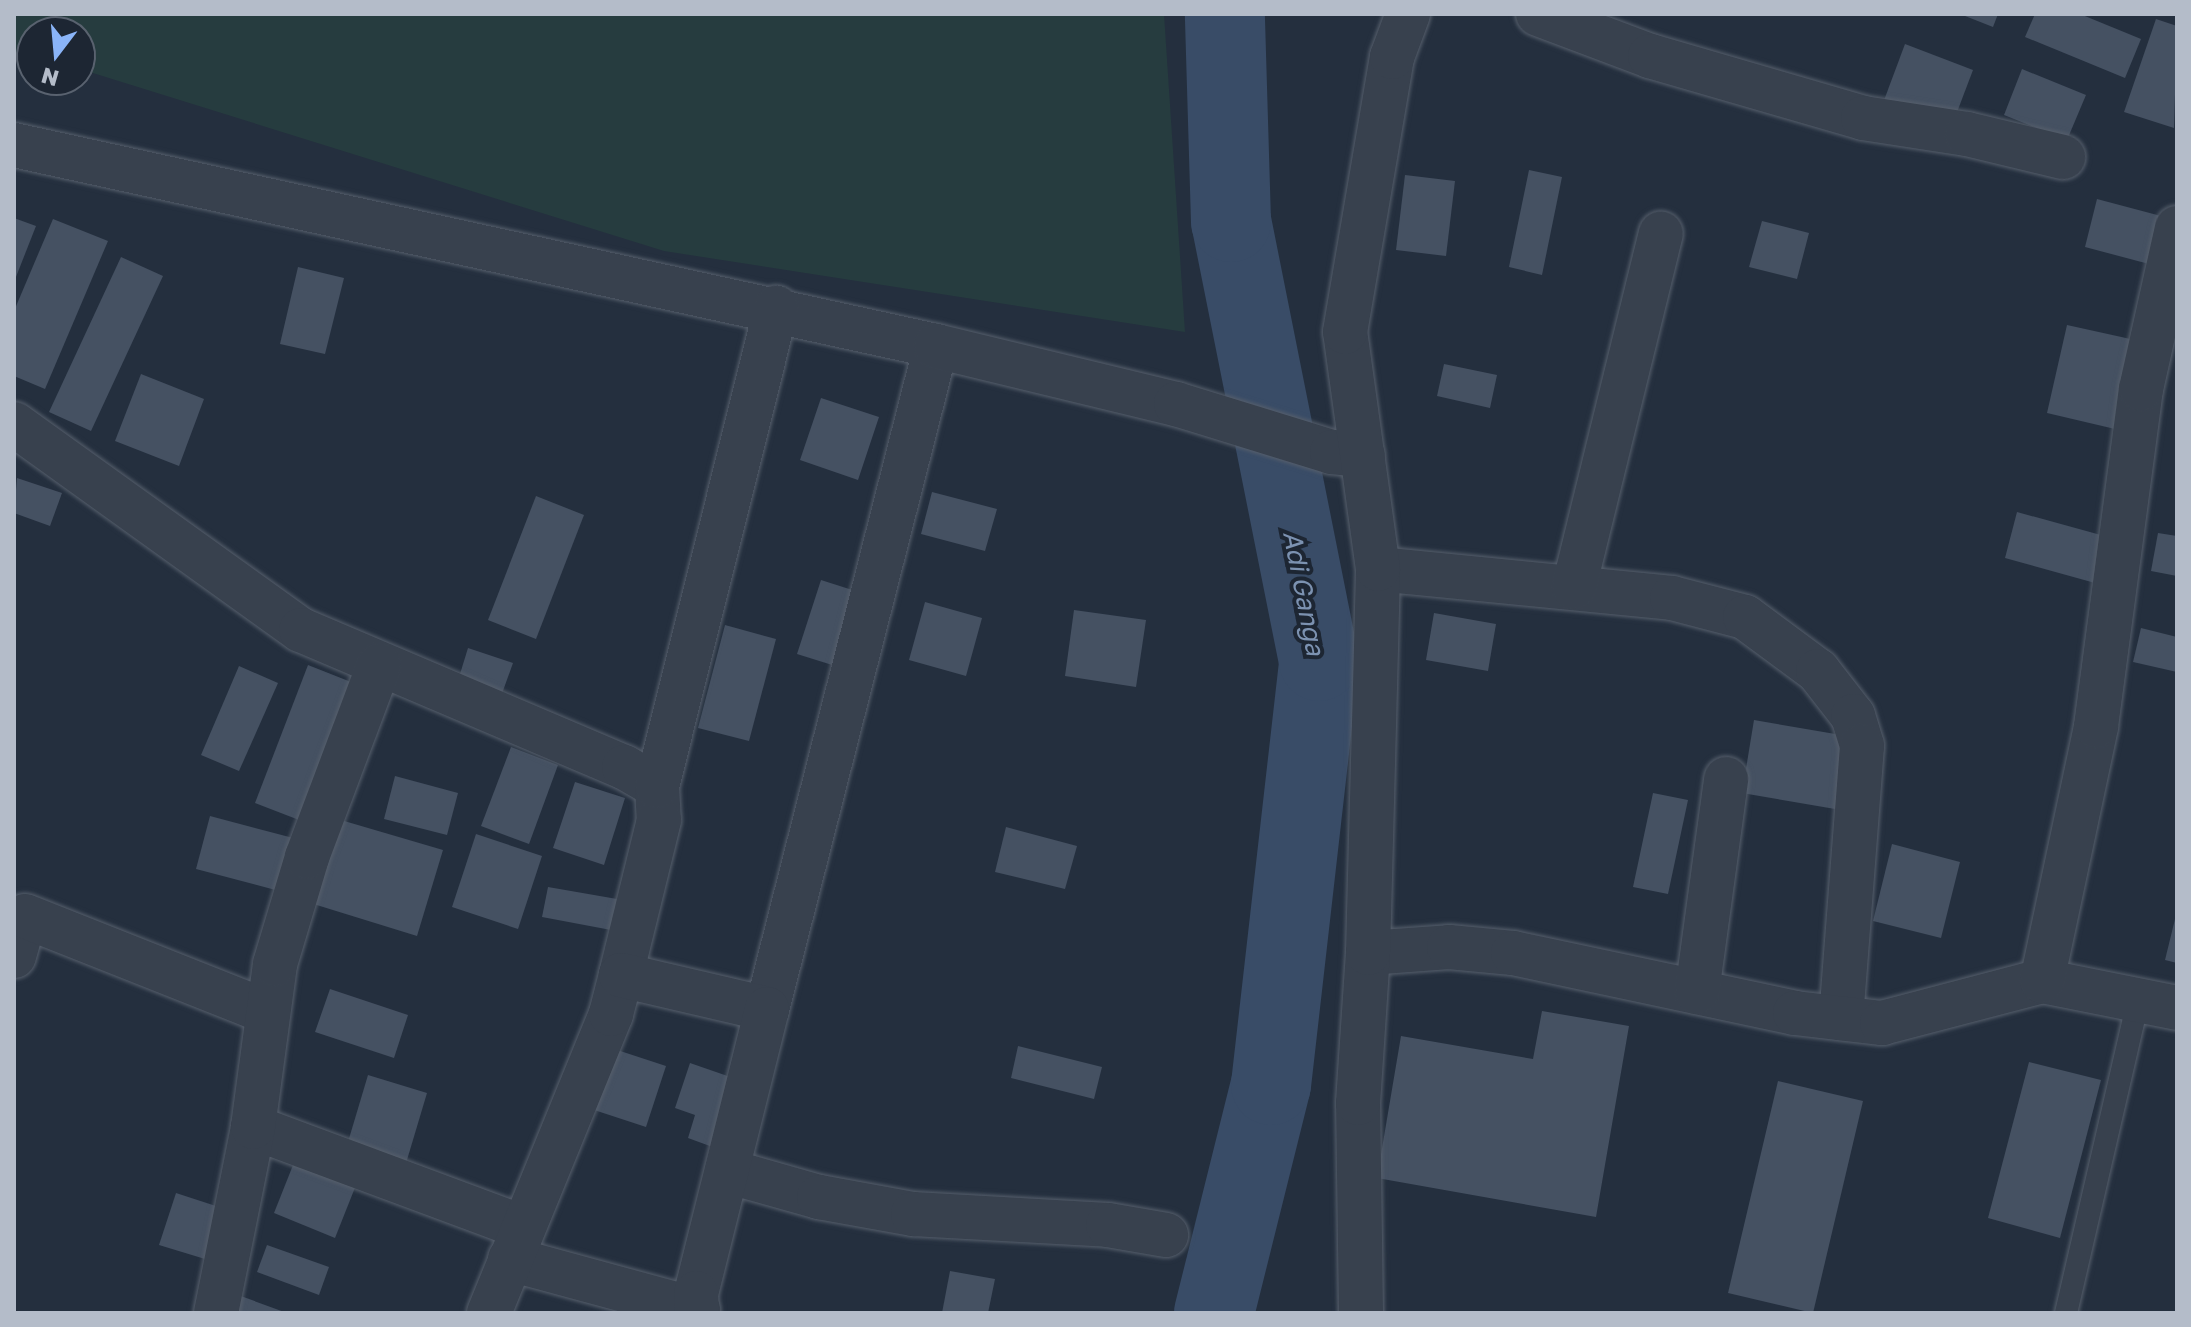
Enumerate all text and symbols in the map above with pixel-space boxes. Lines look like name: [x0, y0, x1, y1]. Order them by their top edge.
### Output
north arrow: [16, 16, 96, 96]
text: N: [38, 62, 62, 93]
water label: Adi Ganga: [1277, 528, 1331, 658]

